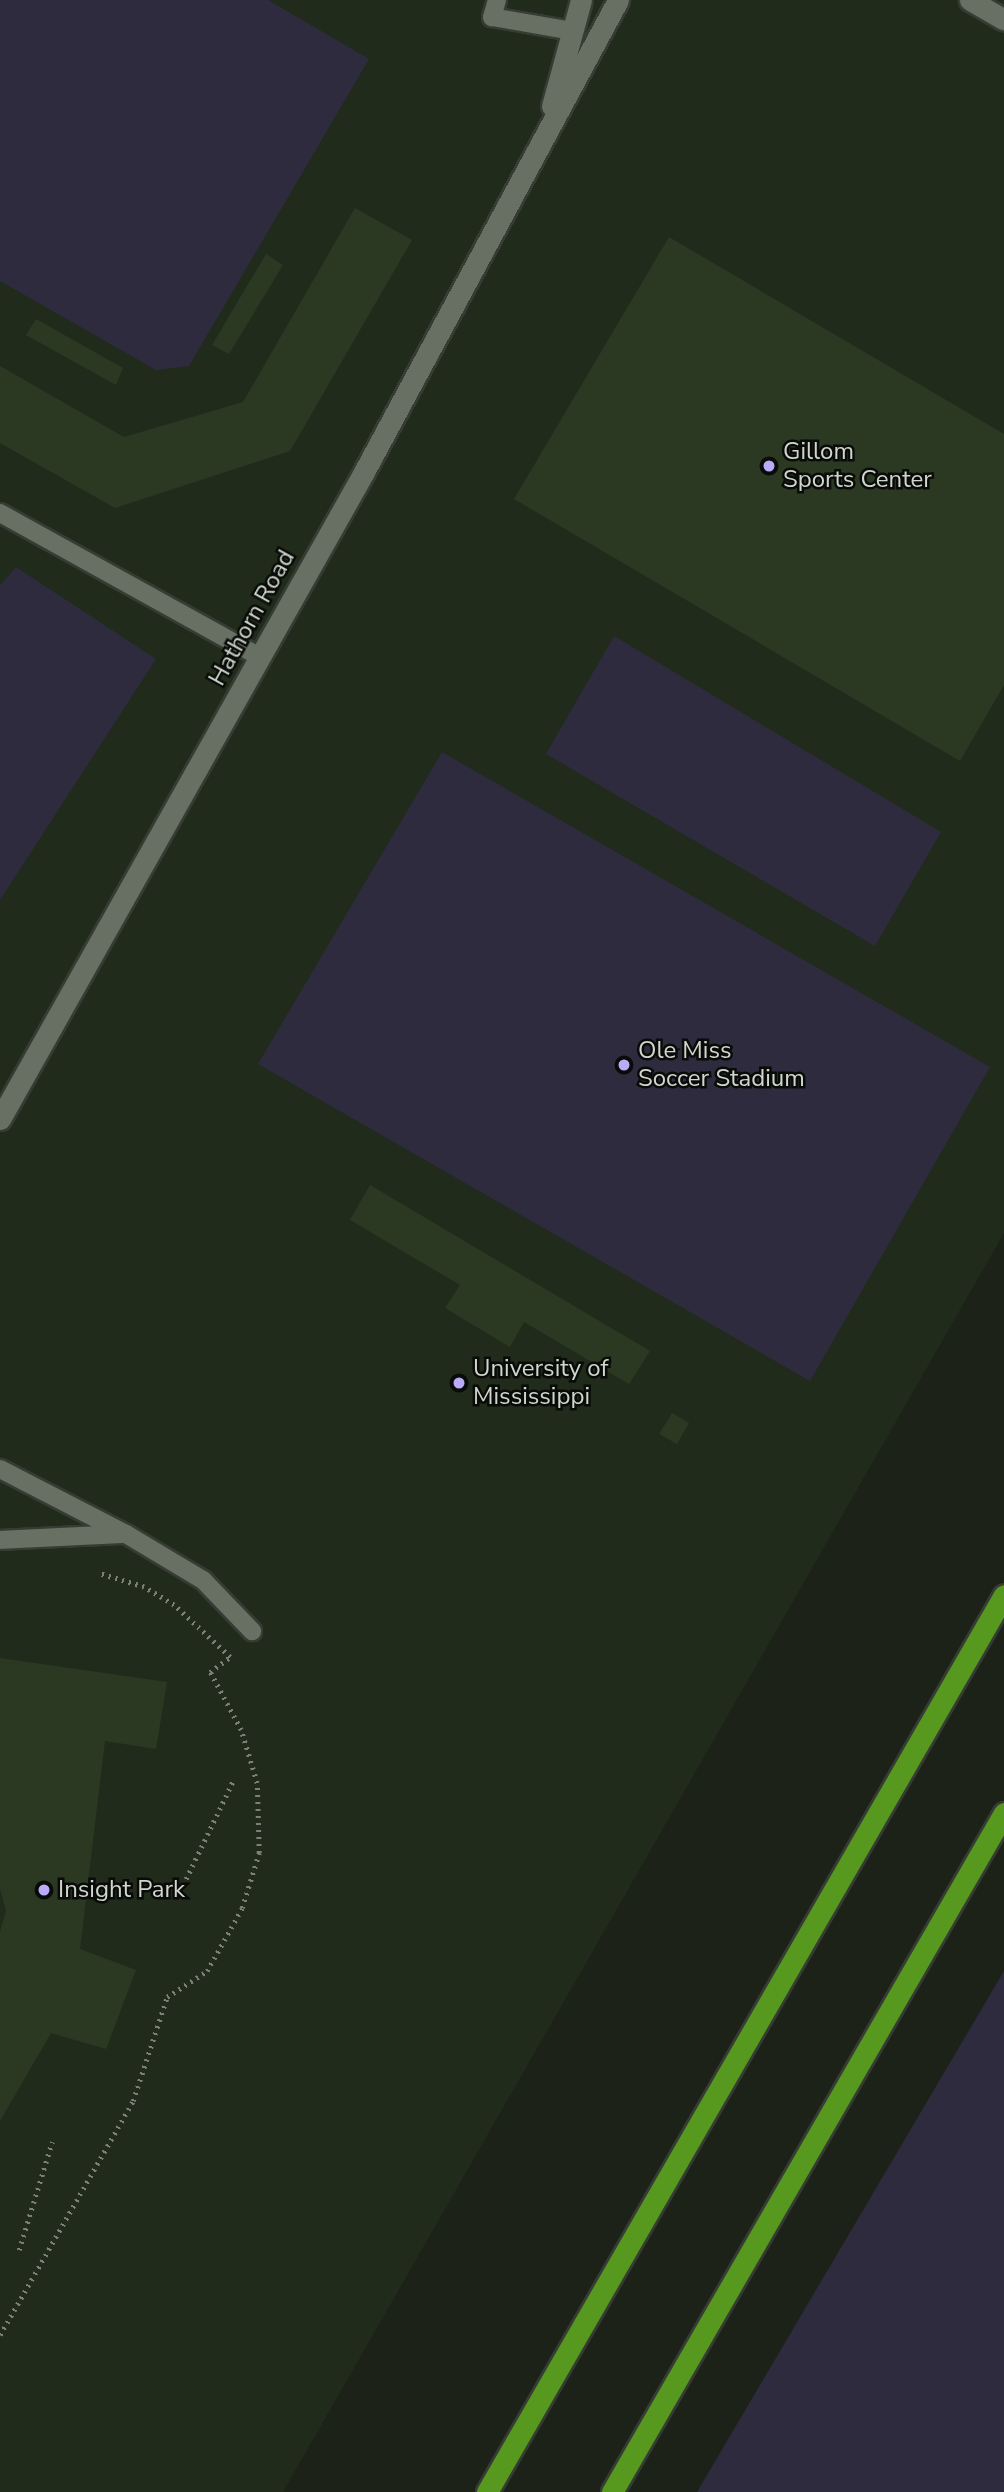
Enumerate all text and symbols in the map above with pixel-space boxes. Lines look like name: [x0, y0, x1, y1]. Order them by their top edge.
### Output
place label: Gillom Sports Center: [783, 438, 932, 494]
marker: Gillom Sports Center: [761, 458, 777, 474]
street label: Hathorn Road: [203, 545, 301, 691]
place label: Ole Miss Soccer Stadium: [638, 1037, 805, 1093]
marker: Ole Miss Soccer Stadium: [616, 1057, 632, 1073]
place label: University of Mississippi: [473, 1355, 608, 1411]
marker: University of Mississippi: [451, 1375, 467, 1391]
place label: Insight Park: [58, 1876, 185, 1904]
marker: Insight Park: [36, 1882, 52, 1898]

